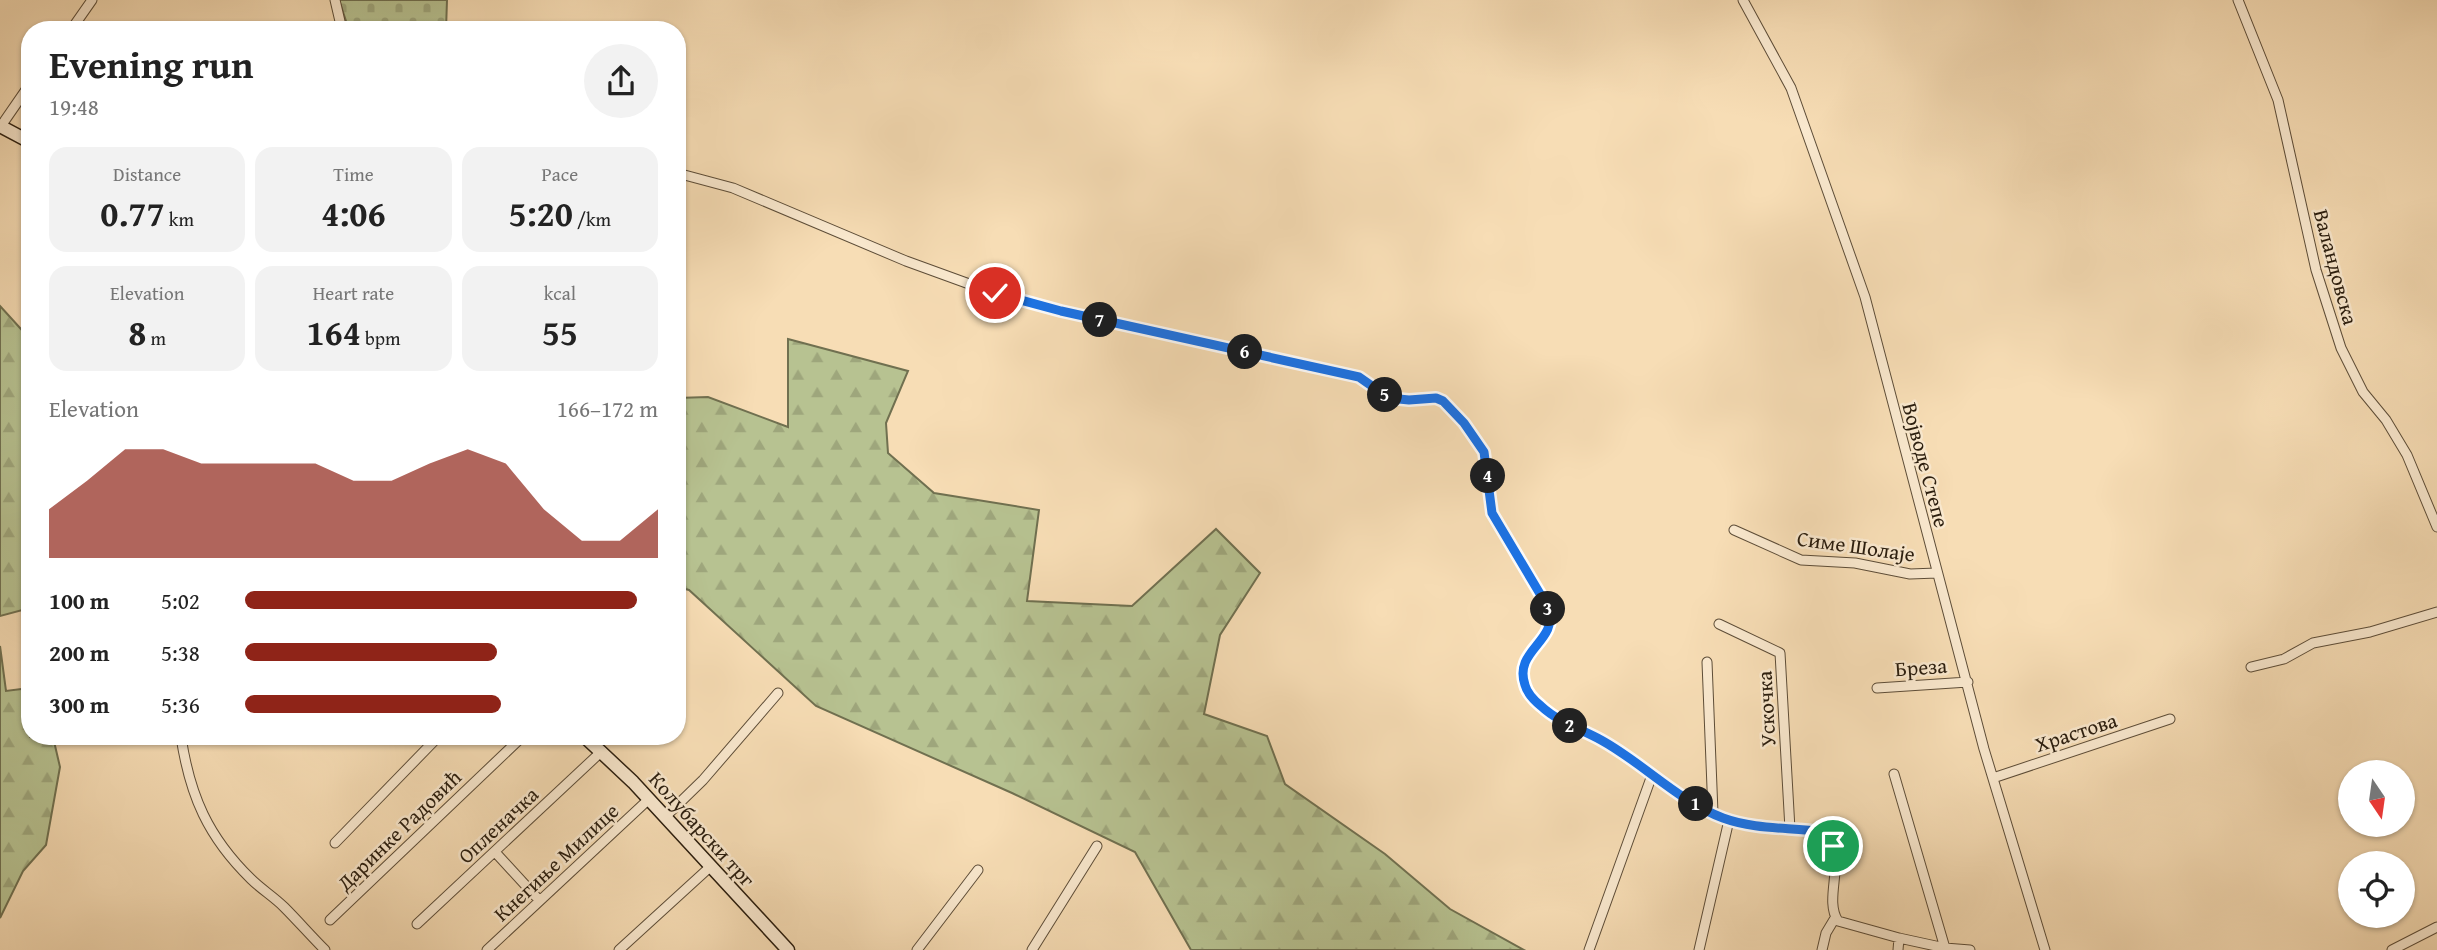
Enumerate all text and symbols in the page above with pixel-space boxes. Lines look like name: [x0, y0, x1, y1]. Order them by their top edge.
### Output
text: Evening run: [49, 36, 253, 92]
button: share: [584, 44, 658, 118]
text: 19:48: [49, 90, 99, 123]
text: Distance: [113, 160, 181, 188]
text: Time: [333, 160, 374, 188]
text: Pace: [542, 160, 578, 188]
text: 0.77: [100, 188, 165, 239]
text: 4:06: [321, 188, 386, 239]
text: 5:20: [509, 188, 573, 239]
text: km: [165, 205, 194, 233]
text: /km: [573, 205, 611, 233]
street label: Валандовска: [2306, 206, 2366, 328]
pin: [965, 263, 1025, 323]
icon: check: [976, 274, 1014, 312]
text: Elevation: [110, 279, 184, 307]
text: Heart rate: [313, 279, 394, 307]
text: kcal: [544, 279, 576, 307]
pin: 7: [1082, 302, 1118, 338]
text: 7: [1095, 305, 1104, 333]
text: 8: [128, 307, 146, 358]
text: 164: [306, 307, 361, 358]
text: 55: [542, 307, 578, 358]
text: m: [146, 324, 166, 352]
text: bpm: [361, 324, 401, 352]
pin: 6: [1228, 334, 1262, 370]
text: 6: [1240, 337, 1249, 365]
pin: 5: [1368, 378, 1402, 412]
text: 5: [1380, 380, 1389, 408]
text: Elevation: [49, 392, 139, 425]
text: 166–172 m: [557, 392, 658, 425]
street label: Војводе Степе: [1894, 399, 1958, 531]
pin: 4: [1470, 458, 1506, 494]
text: 4: [1483, 461, 1492, 489]
street label: Симе Шолаје: [1795, 522, 1917, 570]
text: 100 m: [49, 584, 110, 617]
text: 5:02: [161, 584, 200, 617]
pin: 3: [1530, 592, 1566, 626]
text: 3: [1543, 594, 1552, 622]
text: 200 m: [49, 636, 110, 669]
text: 5:38: [161, 636, 200, 669]
street label: Бреза: [1894, 650, 1948, 684]
street label: Ускочка: [1749, 670, 1783, 748]
text: 300 m: [49, 688, 110, 721]
text: 5:36: [161, 688, 200, 721]
street label: Храстова: [2031, 704, 2121, 760]
pin: 2: [1552, 708, 1588, 744]
text: 2: [1565, 711, 1574, 739]
north arrow: [2338, 760, 2415, 836]
map controls: [2338, 760, 2415, 928]
street label: Даринке Радовић: [329, 762, 468, 898]
street label: Колубарски трг: [642, 764, 762, 894]
street label: Опленачка: [451, 779, 545, 871]
pin: 1: [1678, 786, 1714, 822]
text: 1: [1691, 789, 1700, 817]
street label: Кнегиње Милице: [486, 796, 626, 928]
pin: [1803, 816, 1863, 876]
icon: arrive: [1814, 827, 1852, 865]
button: locate: [2338, 851, 2415, 928]

